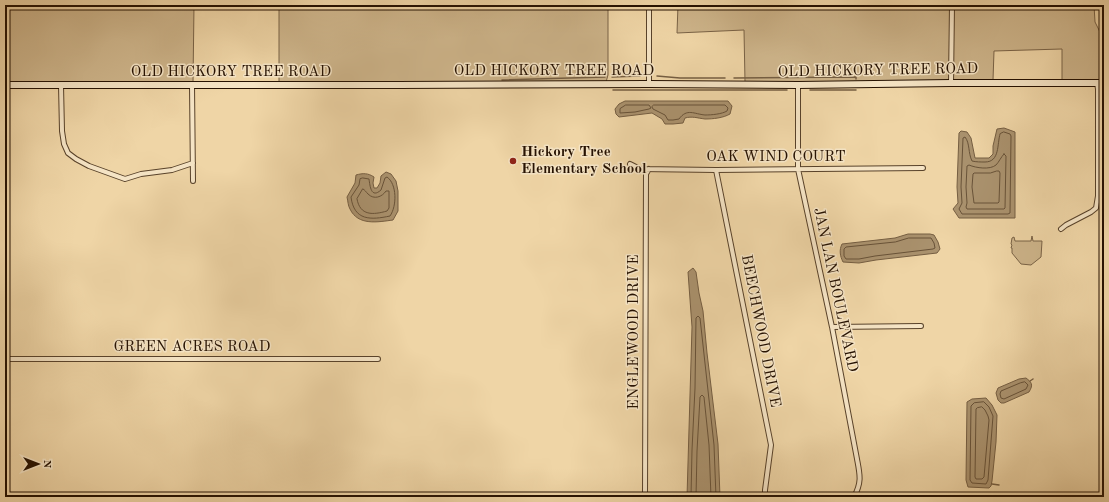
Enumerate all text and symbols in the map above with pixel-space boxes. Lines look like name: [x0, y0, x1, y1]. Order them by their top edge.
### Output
street label: OLD HICKORY TREE ROAD: [778, 62, 978, 80]
street label: OLD HICKORY TREE ROAD: [454, 64, 654, 79]
street label: OLD HICKORY TREE ROAD: [131, 65, 331, 80]
place label: Hickory Tree Elementary School: [521, 145, 647, 177]
street label: OAK WIND COURT: [706, 150, 846, 165]
marker: Hickory Tree Elementary School: [508, 156, 518, 166]
street label: JAN LAN BOULEVARD: [810, 207, 860, 373]
street label: BEECHWOOD DRIVE: [738, 253, 782, 409]
street label: ENGLEWOOD DRIVE: [627, 254, 642, 410]
street label: GREEN ACRES ROAD: [114, 340, 270, 355]
north arrow: [18, 444, 58, 484]
text: N: [41, 460, 52, 469]

